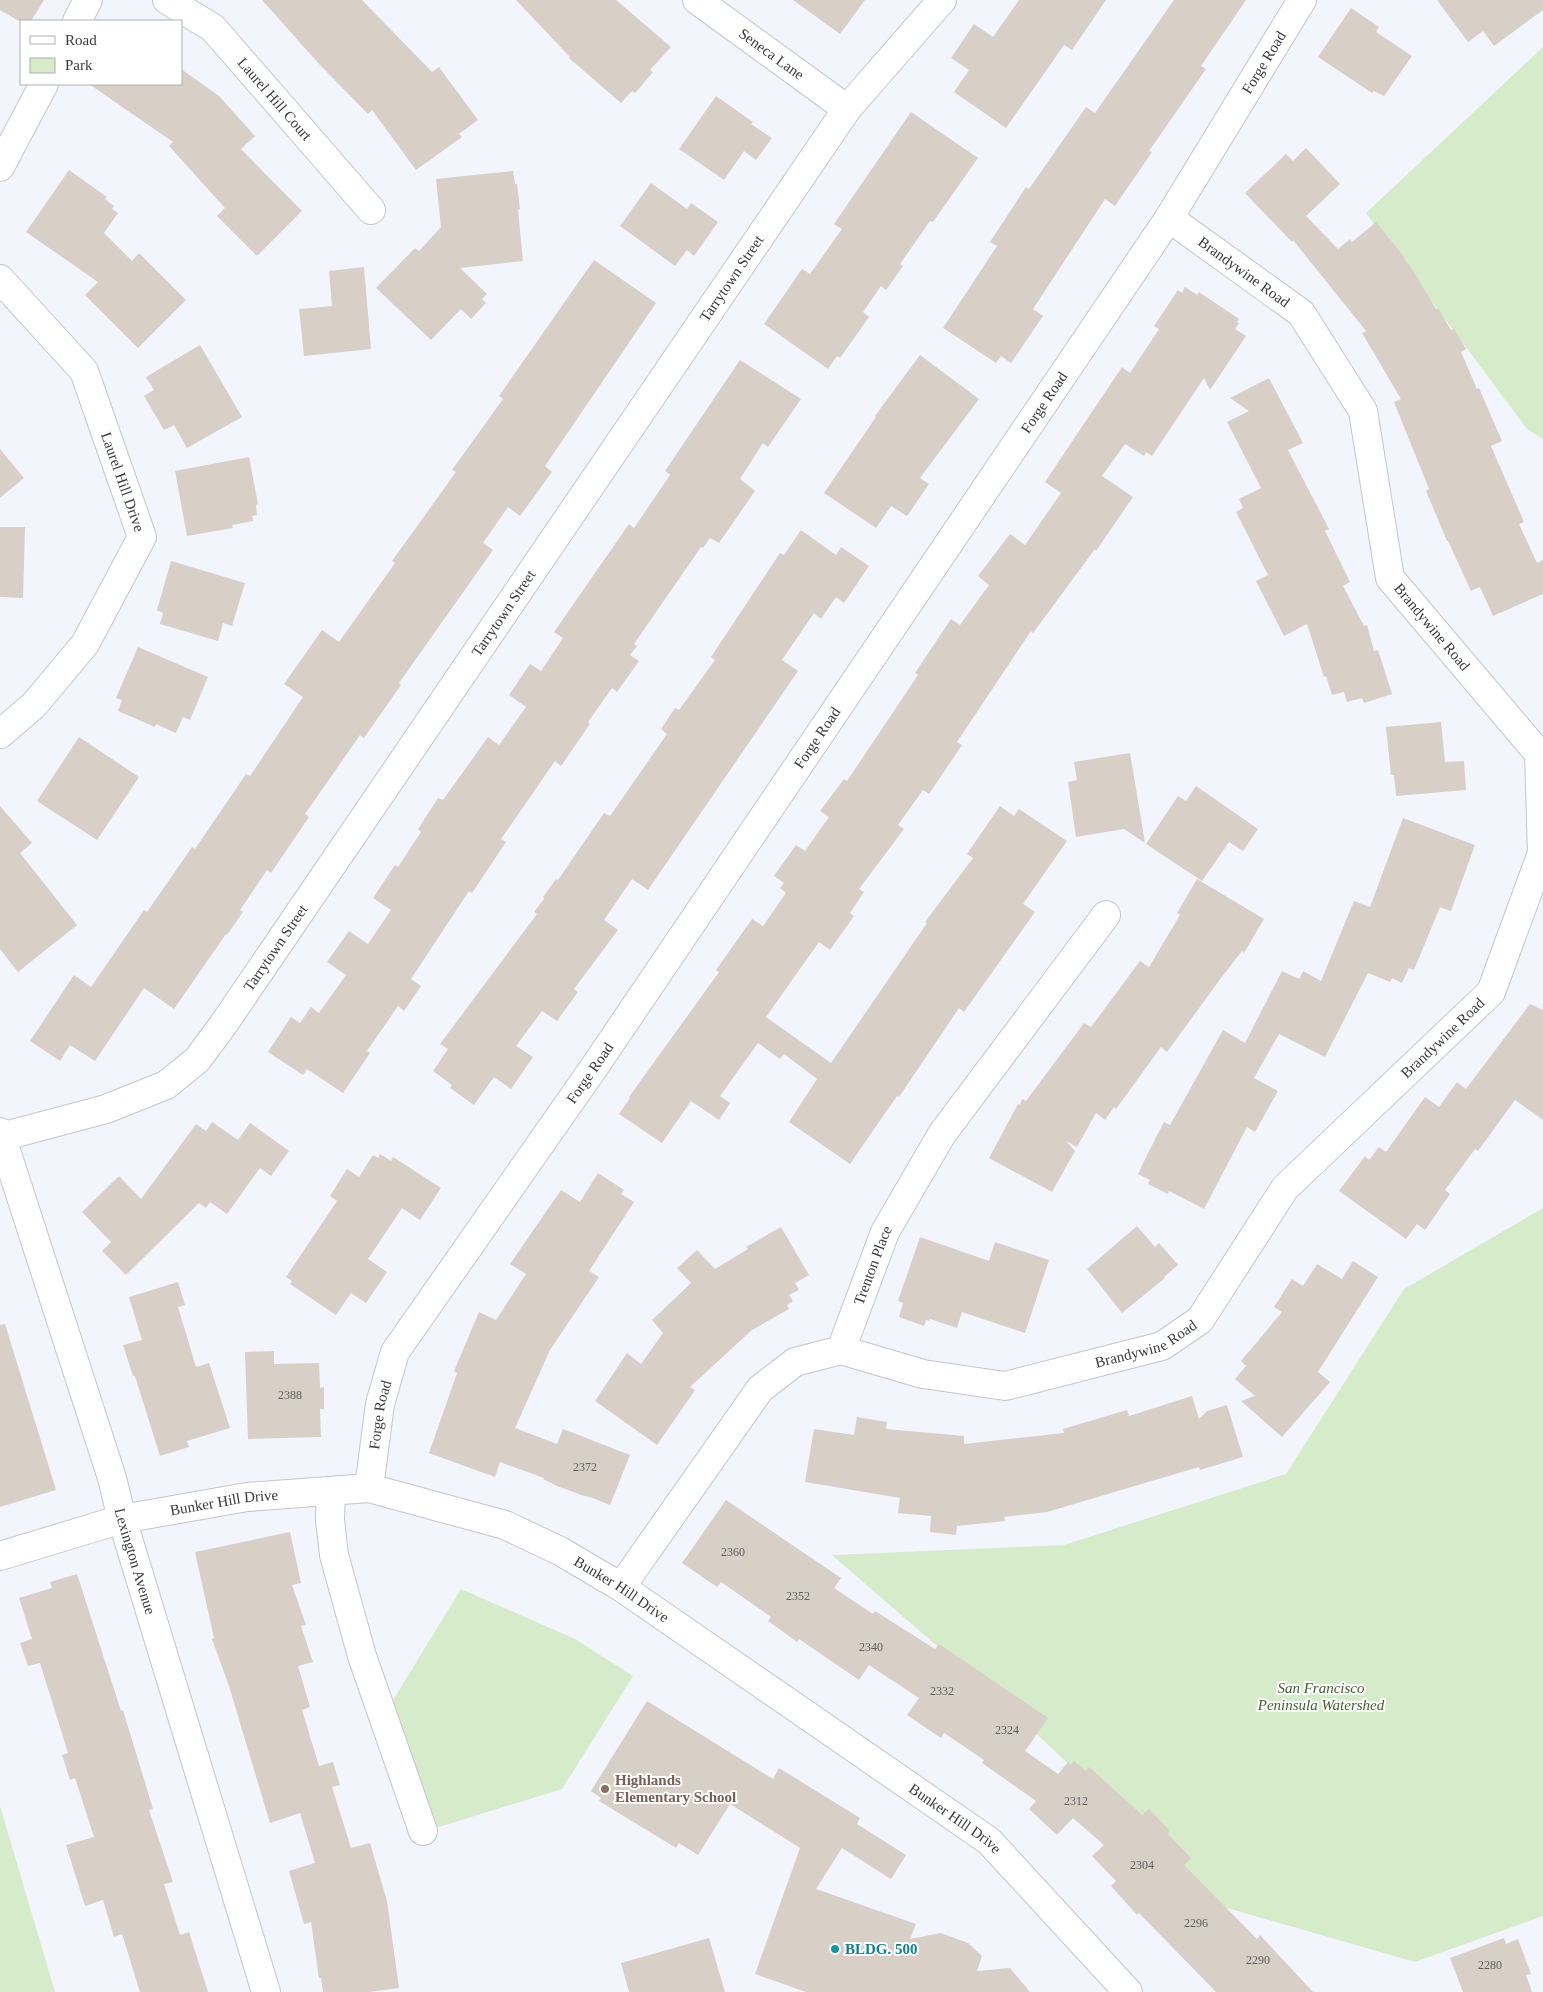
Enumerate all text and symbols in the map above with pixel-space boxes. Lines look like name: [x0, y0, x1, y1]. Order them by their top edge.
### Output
legend: [20, 20, 182, 85]
street label: Seneca Lane: [736, 25, 807, 83]
street label: Forge Road: [1239, 28, 1289, 97]
text: Road: [65, 32, 97, 48]
street label: Laurel Hill Court: [235, 54, 315, 144]
text: Park: [65, 57, 93, 73]
street label: Tarrytown Street: [696, 232, 767, 325]
street label: Brandywine Road: [1195, 234, 1293, 311]
street label: Forge Road: [1018, 369, 1071, 436]
street label: Laurel Hill Drive: [98, 430, 148, 534]
street label: Tarrytown Street: [468, 566, 539, 659]
street label: Brandywine Road: [1391, 580, 1473, 674]
street label: Forge Road: [791, 704, 844, 771]
street label: Tarrytown Street: [240, 901, 311, 994]
street label: Brandywine Road: [1398, 994, 1488, 1081]
street label: Forge Road: [563, 1039, 617, 1107]
street label: Trenton Place: [851, 1222, 895, 1307]
street label: Brandywine Road: [1093, 1316, 1200, 1371]
street label: Forge Road: [366, 1378, 395, 1450]
house number: 2388: [278, 1388, 302, 1402]
house number: 2372: [573, 1460, 597, 1474]
street label: Bunker Hill Drive: [169, 1487, 279, 1518]
street label: Lexington Avenue: [112, 1506, 159, 1617]
house number: 2360: [721, 1545, 745, 1559]
street label: Bunker Hill Drive: [571, 1553, 672, 1626]
house number: 2352: [786, 1589, 810, 1603]
house number: 2340: [859, 1640, 883, 1654]
park label: San Francisco Peninsula Watershed: [1257, 1680, 1385, 1713]
house number: 2332: [930, 1684, 954, 1698]
house number: 2324: [995, 1723, 1019, 1737]
place label: Highlands Elementary School: [615, 1772, 736, 1805]
street label: Bunker Hill Drive: [906, 1780, 1005, 1857]
marker: Highlands Elementary School: [599, 1783, 611, 1795]
house number: 2312: [1064, 1794, 1088, 1808]
house number: 2304: [1130, 1858, 1154, 1872]
house number: 2296: [1184, 1916, 1208, 1930]
place label: BLDG. 500: [845, 1941, 918, 1957]
marker: BLDG. 500: [829, 1943, 841, 1955]
house number: 2290: [1246, 1953, 1270, 1967]
house number: 2280: [1478, 1958, 1502, 1972]

